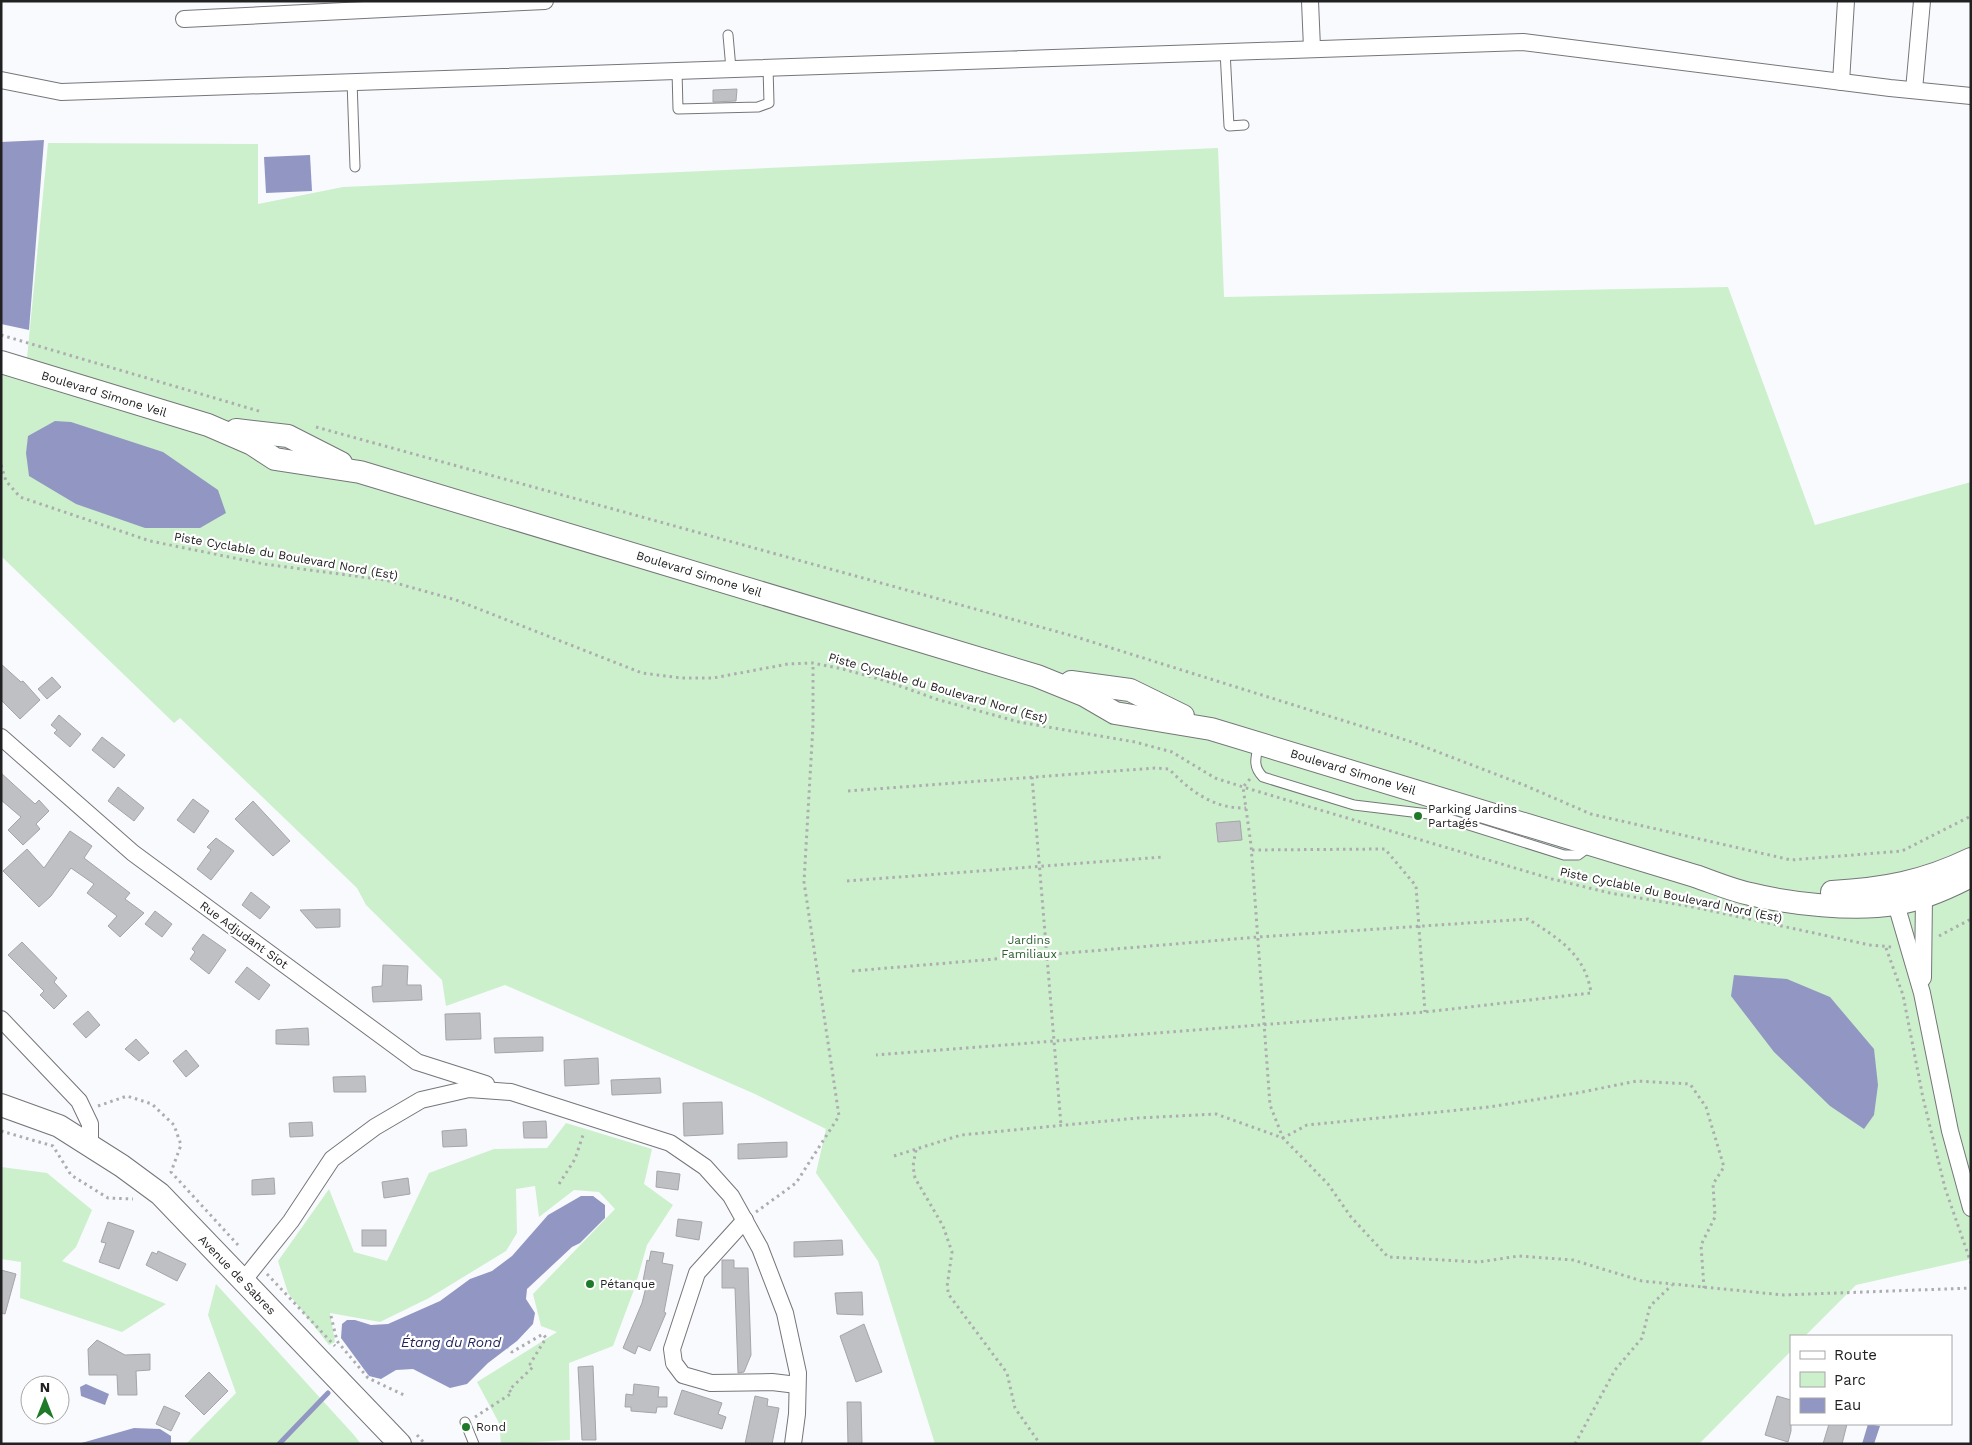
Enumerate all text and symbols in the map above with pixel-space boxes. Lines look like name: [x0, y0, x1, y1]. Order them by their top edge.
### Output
street label: Boulevard Simone Veil: [40, 368, 169, 420]
street label: Piste Cyclable du Boulevard Nord (Est): [173, 529, 399, 583]
street label: Boulevard Simone Veil: [635, 548, 764, 600]
street label: Piste Cyclable du Boulevard Nord (Est): [827, 650, 1049, 726]
street label: Boulevard Simone Veil: [1289, 746, 1418, 798]
place label: Parking Jardins Partagés: [1428, 802, 1517, 830]
marker: Parking Jardins Partagés: [1412, 810, 1424, 822]
street label: Piste Cyclable du Boulevard Nord (Est): [1559, 865, 1783, 925]
street label: Rue Adjudant Siot: [197, 898, 291, 972]
park label: Jardins Familiaux: [1001, 933, 1057, 961]
street label: Avenue de Sabres: [196, 1232, 278, 1318]
place label: Pétanque: [600, 1277, 655, 1291]
marker: Pétanque: [584, 1278, 596, 1290]
water label: Étang du Rond: [401, 1334, 501, 1350]
legend: [1790, 1335, 1952, 1425]
text: Route: [1834, 1346, 1877, 1364]
text: Parc: [1834, 1371, 1866, 1389]
north arrow: [20, 1375, 70, 1425]
text: N: [40, 1379, 50, 1395]
text: Eau: [1834, 1396, 1861, 1414]
place label: Rond: [476, 1420, 506, 1434]
marker: Rond: [460, 1421, 472, 1433]

